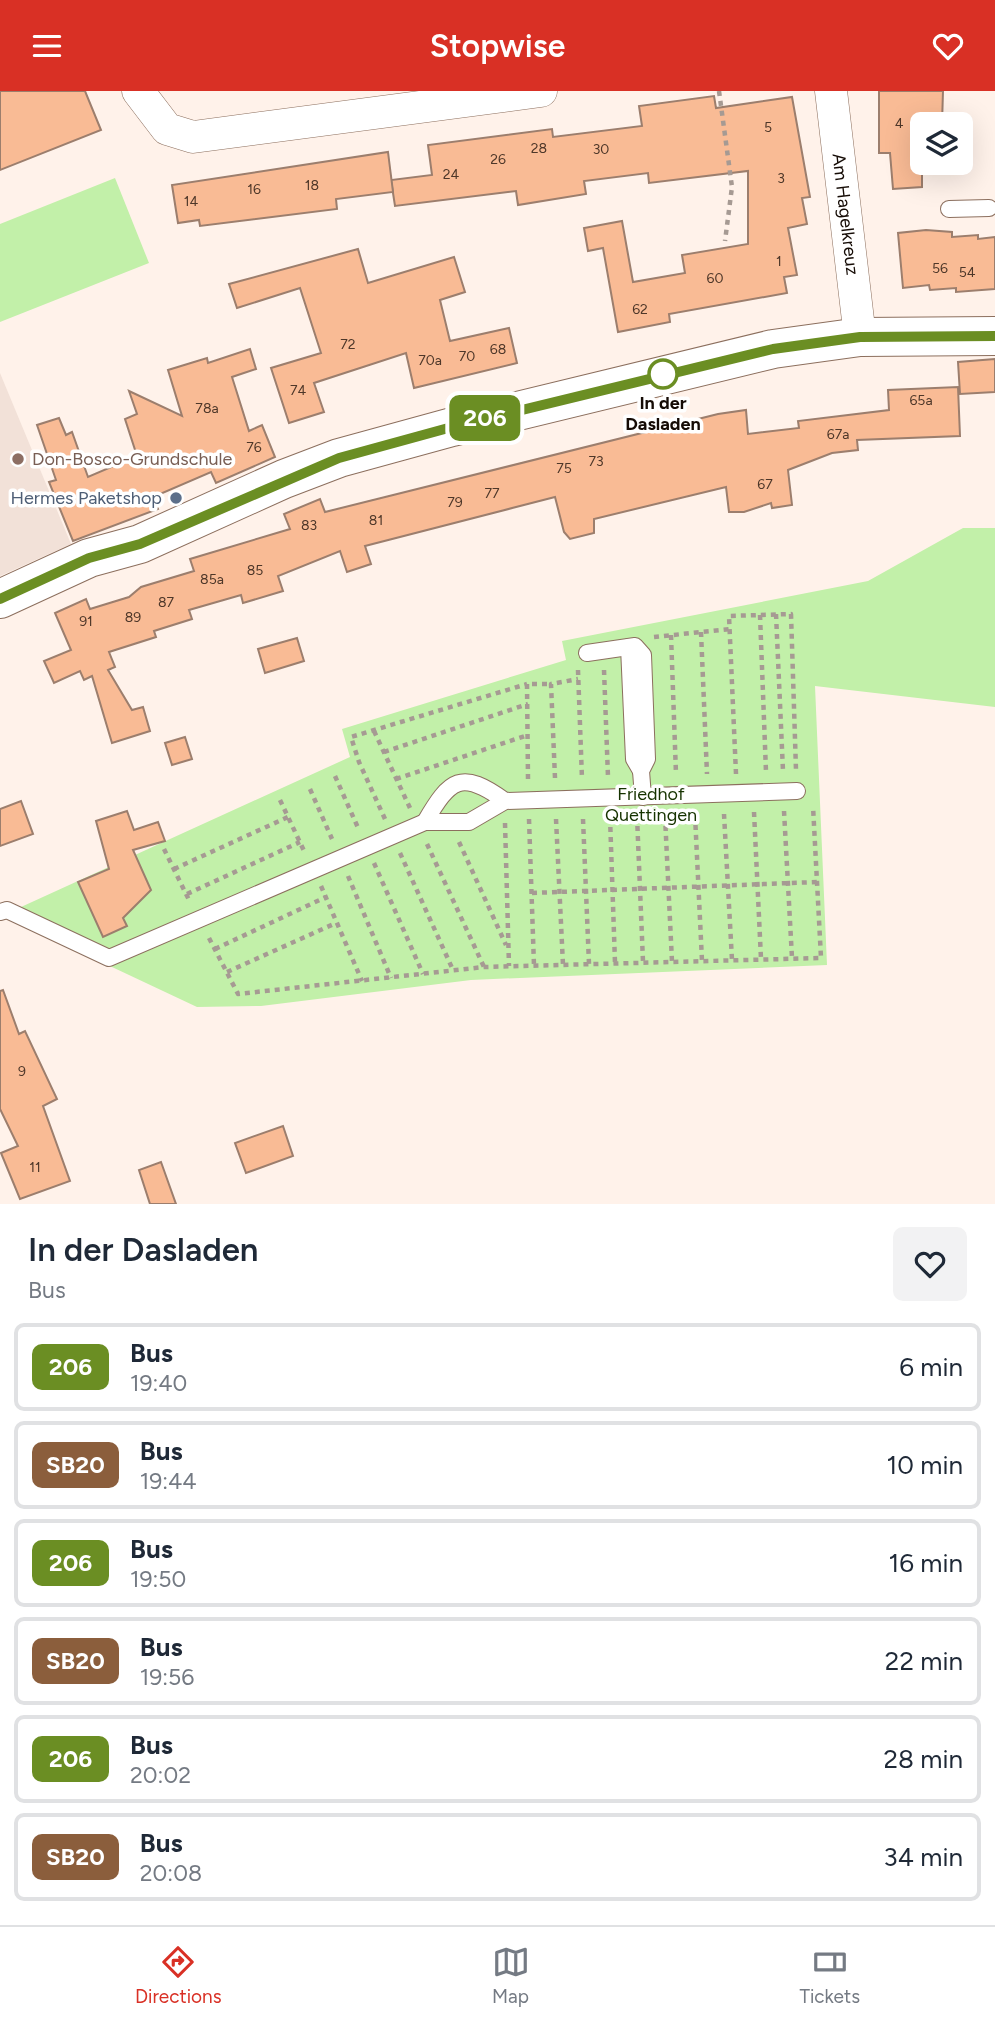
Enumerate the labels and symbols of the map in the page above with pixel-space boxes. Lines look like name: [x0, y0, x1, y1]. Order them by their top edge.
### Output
house number: 4: [895, 115, 904, 132]
house number: 5: [764, 119, 772, 136]
house number: 28: [531, 140, 547, 157]
house number: 30: [593, 141, 609, 158]
house number: 26: [490, 151, 506, 168]
street label: Am Hagelkreuz: [827, 152, 864, 276]
house number: 24: [443, 166, 460, 183]
house number: 3: [777, 170, 785, 187]
house number: 18: [305, 177, 319, 194]
house number: 16: [247, 181, 261, 198]
house number: 14: [184, 193, 199, 210]
house number: 1: [776, 253, 782, 270]
house number: 56: [932, 260, 948, 277]
house number: 54: [959, 264, 976, 281]
house number: 60: [707, 270, 723, 287]
house number: 62: [632, 301, 648, 318]
house number: 72: [340, 336, 356, 353]
house number: 68: [490, 341, 506, 358]
house number: 70: [459, 348, 475, 365]
house number: 70a: [418, 352, 442, 369]
marker: In der Dasladen: [648, 359, 678, 389]
house number: 74: [290, 382, 306, 399]
place label: In der Dasladen: [625, 392, 701, 435]
house number: 65a: [909, 392, 933, 409]
line badge: 206: [445, 395, 525, 441]
house number: 78a: [195, 400, 219, 417]
house number: 67a: [827, 426, 849, 443]
house number: 76: [246, 439, 262, 456]
place label: Don-Bosco-Grundschule: [32, 448, 232, 470]
marker: Don-Bosco-Grundschule: [10, 451, 26, 467]
house number: 73: [588, 453, 604, 470]
house number: 75: [556, 460, 572, 477]
house number: 67: [757, 476, 773, 493]
house number: 77: [484, 485, 500, 502]
place label: Hermes Paketshop: [10, 487, 162, 509]
marker: Hermes Paketshop: [168, 490, 184, 506]
house number: 79: [447, 494, 463, 511]
house number: 81: [369, 512, 383, 529]
house number: 83: [301, 517, 317, 534]
house number: 85: [247, 562, 263, 579]
house number: 85a: [200, 571, 224, 588]
house number: 87: [158, 594, 175, 611]
house number: 89: [125, 609, 141, 626]
house number: 91: [79, 613, 93, 630]
park label: Friedhof Quettingen: [605, 783, 697, 826]
house number: 9: [18, 1063, 26, 1080]
house number: 11: [29, 1159, 41, 1176]

